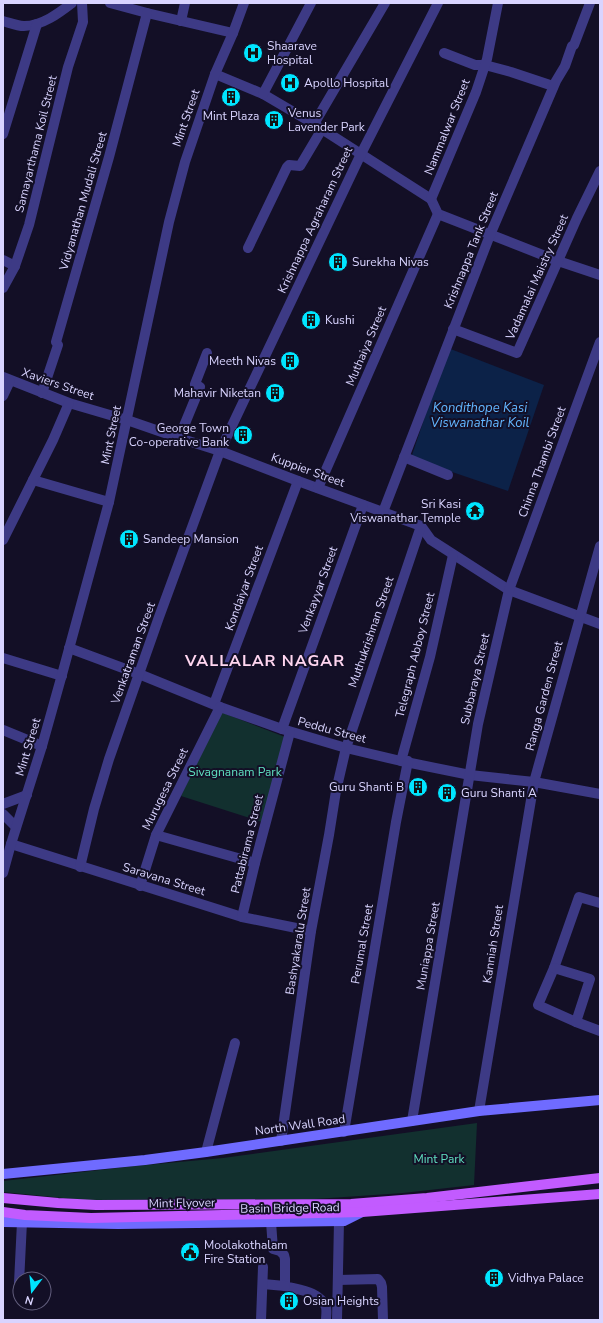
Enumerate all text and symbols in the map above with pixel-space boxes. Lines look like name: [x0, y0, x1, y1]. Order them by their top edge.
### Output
place label: Shaarave Hospital: [267, 38, 317, 68]
hospital icon: Shaarave Hospital: [242, 42, 264, 64]
hospital icon: Apollo Hospital: [279, 72, 301, 94]
street label: Samayarthama Koil Street: [11, 73, 61, 214]
place label: Apollo Hospital: [304, 75, 389, 91]
street label: Nammalwar Street: [420, 76, 474, 177]
street label: Mint Street: [169, 86, 204, 149]
building icon: Mint Plaza: [220, 86, 242, 108]
place label: Venus Lavender Park: [287, 105, 366, 135]
place label: Mint Plaza: [203, 108, 259, 124]
building icon: Venus Lavender Park: [263, 109, 285, 131]
street label: Vidyanathan Mudali Street: [55, 129, 111, 273]
street label: Krishnappa Agraharam Street: [274, 143, 356, 296]
street label: Krishnappa Tank Street: [440, 188, 502, 311]
street label: Vadamalai Maistry Street: [502, 211, 572, 343]
building icon: Surekha Nivas: [327, 251, 349, 273]
place label: Surekha Nivas: [352, 254, 429, 270]
street label: Muthaiya Street: [342, 303, 390, 388]
building icon: Kushi: [300, 309, 322, 331]
place label: Kushi: [325, 312, 354, 328]
building icon: Meeth Nivas: [279, 350, 301, 372]
place label: Meeth Nivas: [209, 353, 276, 369]
street label: Xaviers Street: [20, 364, 97, 404]
building icon: Mahavir Niketan: [264, 382, 286, 404]
place label: Mahavir Niketan: [174, 385, 261, 401]
water label: Kondithope Kasi Viswanathar Koil: [431, 399, 530, 432]
street label: Mint Street: [97, 403, 125, 466]
street label: Chinna Thambi Street: [514, 404, 570, 520]
place label: George Town Co-operative Bank: [129, 420, 230, 450]
building icon: George Town Co-operative Bank: [232, 424, 254, 446]
street label: Kuppier Street: [269, 449, 348, 491]
place label: Sri Kasi Viswanathar Temple: [349, 496, 461, 526]
temple icon: Sri Kasi Viswanathar Temple: [464, 500, 486, 522]
building icon: Sandeep Mansion: [118, 528, 140, 550]
place label: Sandeep Mansion: [143, 531, 239, 547]
street label: Kondaiyar Street: [221, 542, 267, 633]
street label: Venkayyar Street: [294, 543, 342, 637]
street label: Muthukrishnan Street: [345, 574, 398, 690]
street label: Telegraph Abboy Street: [392, 590, 438, 719]
street label: Venkatraman Street: [107, 599, 159, 707]
street label: Subbaraya Street: [457, 631, 493, 726]
street label: Ranga Garden Street: [522, 639, 567, 753]
district label: VALLALAR NAGAR: [184, 650, 345, 672]
street label: Peddu Street: [296, 713, 369, 747]
street label: Mint Street: [12, 715, 45, 778]
street label: Murugesa Street: [138, 745, 192, 833]
park label: Sivagnanam Park: [188, 764, 283, 780]
building icon: Guru Shanti B: [407, 776, 429, 798]
place label: Guru Shanti B: [329, 779, 404, 795]
building icon: Guru Shanti A: [436, 782, 458, 804]
place label: Guru Shanti A: [461, 785, 537, 801]
street label: Pattabirama Street: [227, 792, 267, 895]
street label: Saravana Street: [121, 859, 208, 899]
street label: Bashyakaralu Street: [282, 885, 315, 996]
street label: Muniappa Street: [412, 900, 444, 991]
street label: Perumal Street: [347, 902, 377, 985]
street label: Kanniah Street: [479, 903, 507, 984]
street label: North Wall Road: [254, 1111, 346, 1139]
park label: Mint Park: [413, 1151, 466, 1167]
street label: Mint Flyover: [149, 1194, 216, 1212]
street label: Basin Bridge Road: [240, 1199, 340, 1217]
place label: Moolakothalam Fire Station: [204, 1237, 288, 1267]
public building icon: Moolakothalam Fire Station: [179, 1241, 201, 1263]
building icon: Vidhya Palace: [483, 1267, 505, 1289]
place label: Vidhya Palace: [507, 1270, 584, 1286]
north arrow: [12, 1271, 52, 1311]
building icon: Osian Heights: [278, 1290, 300, 1312]
text: N: [23, 1292, 35, 1308]
place label: Osian Heights: [303, 1293, 379, 1309]

